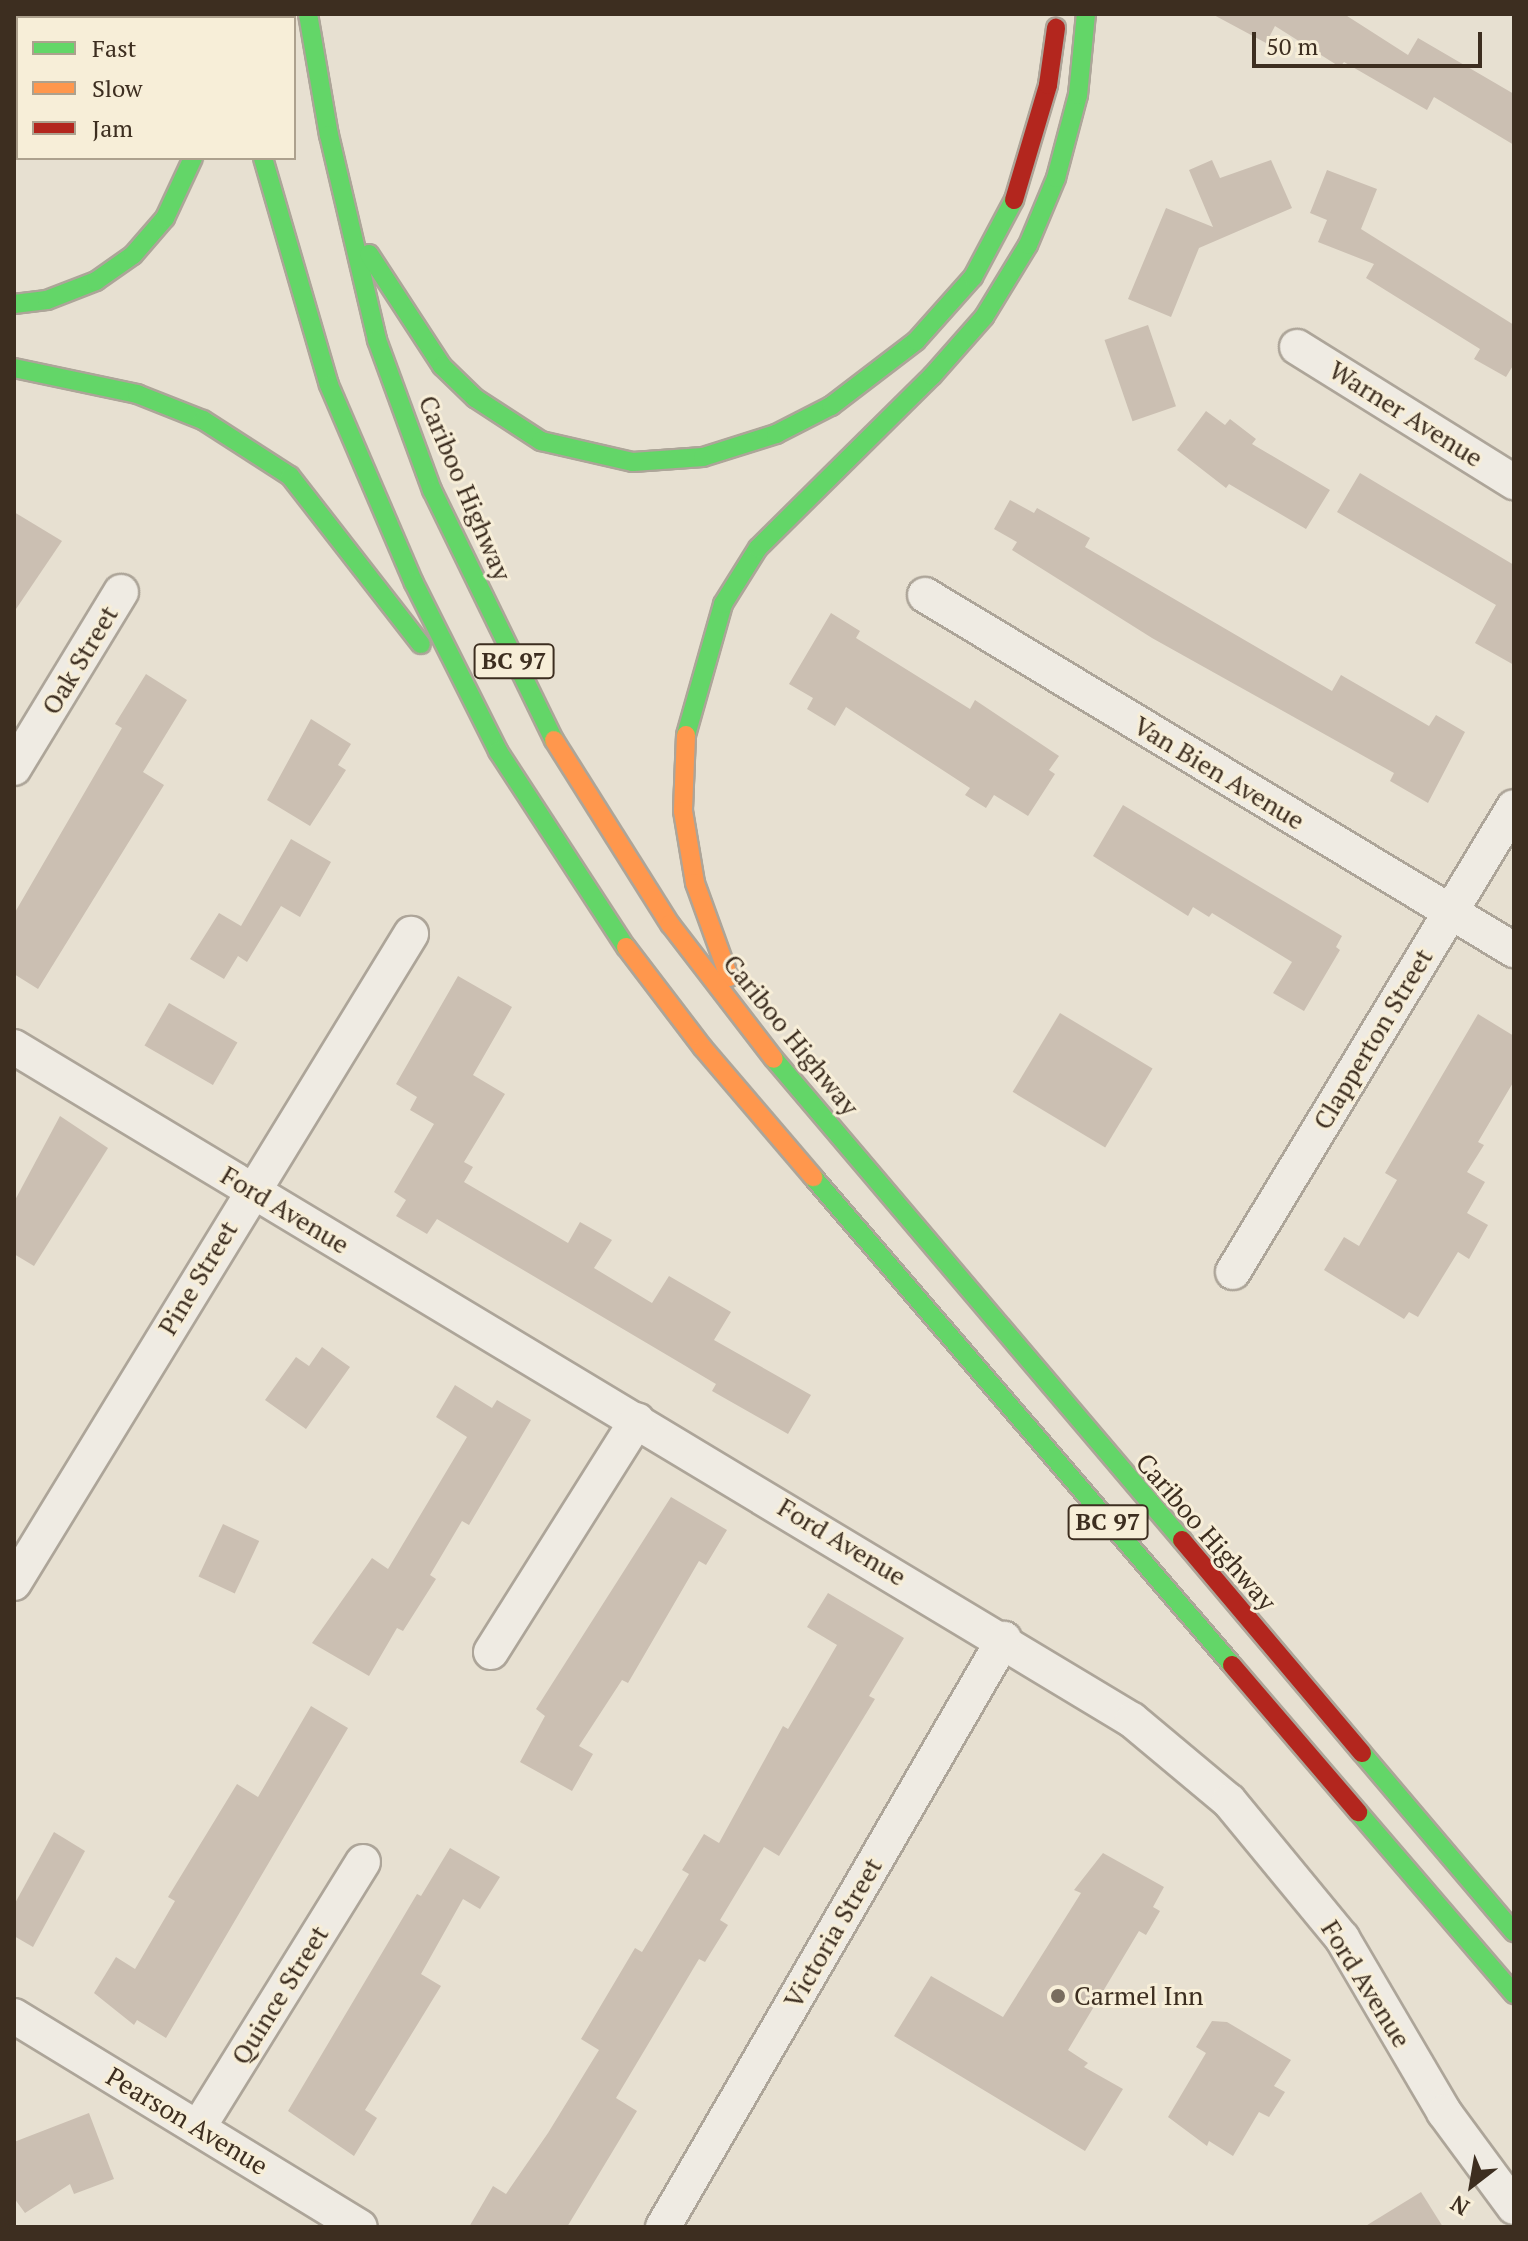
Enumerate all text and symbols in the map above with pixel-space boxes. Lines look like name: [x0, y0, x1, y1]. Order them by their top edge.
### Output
legend: [16, 16, 296, 160]
scale bar: [1256, 16, 1486, 66]
text: 50 m: [1266, 30, 1318, 62]
text: Fast: [92, 32, 136, 64]
text: Slow: [92, 72, 143, 104]
text: Jam: [92, 112, 133, 144]
street label: Warner Avenue: [1323, 354, 1489, 474]
street label: Cariboo Highway: [412, 391, 518, 585]
street label: Oak Street: [35, 600, 125, 720]
road number: BC 97: [472, 641, 556, 681]
street label: Van Bien Avenue: [1128, 710, 1310, 836]
street label: Clapperton Street: [1307, 943, 1439, 1135]
street label: Cariboo Highway: [717, 948, 865, 1122]
street label: Ford Avenue: [215, 1159, 355, 1261]
street label: Pine Street: [152, 1215, 244, 1341]
street label: Cariboo Highway: [1129, 1447, 1283, 1617]
street label: Ford Avenue: [772, 1491, 912, 1593]
road number: BC 97: [1066, 1502, 1150, 1542]
street label: Victoria Street: [777, 1852, 889, 2014]
street label: Ford Avenue: [1315, 1915, 1417, 2053]
street label: Quince Street: [225, 1920, 335, 2070]
place label: Carmel Inn: [1074, 1980, 1204, 2012]
marker: Carmel Inn: [1049, 1987, 1067, 2005]
street label: Pearson Avenue: [100, 2060, 274, 2182]
north arrow: [1432, 2145, 1512, 2225]
text: N: [1445, 2189, 1474, 2223]

